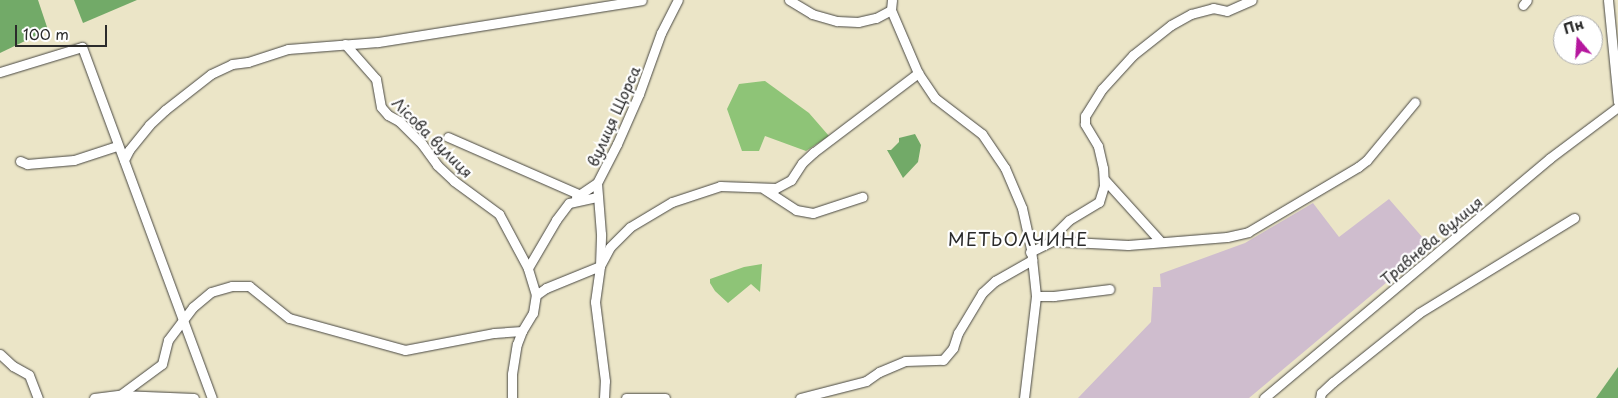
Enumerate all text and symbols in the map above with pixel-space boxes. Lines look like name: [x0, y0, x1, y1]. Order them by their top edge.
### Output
text: Пн: [1561, 13, 1586, 39]
scale bar: [18, 15, 110, 47]
north arrow: [1553, 15, 1603, 65]
text: 100 m: [23, 22, 69, 45]
street label: вулиця Щорса: [583, 63, 643, 169]
street label: Лісова вулиця: [389, 93, 477, 181]
street label: Травнева вулиця: [1376, 192, 1486, 288]
district label: МЕТЬОЛЧИНЕ: [948, 228, 1088, 250]

